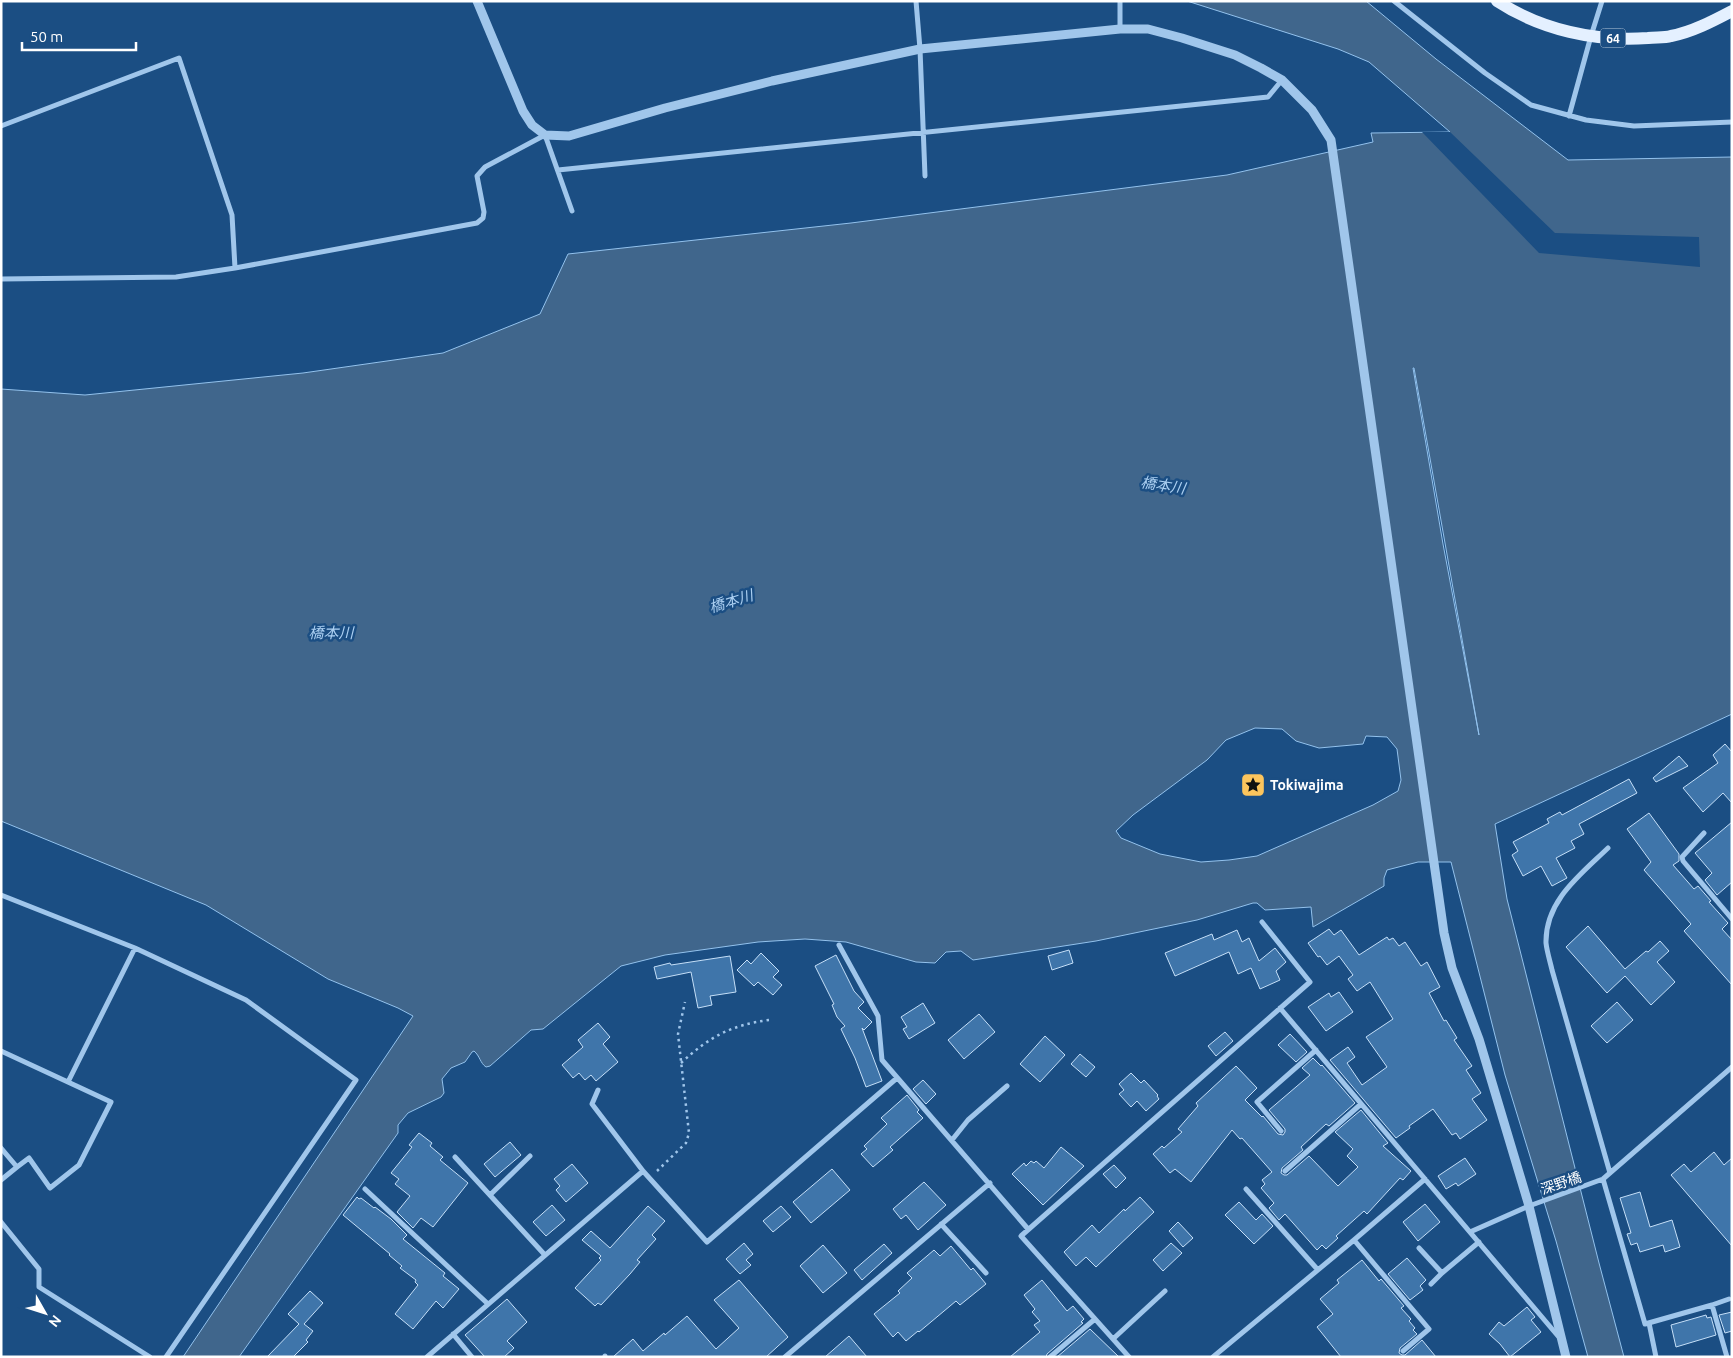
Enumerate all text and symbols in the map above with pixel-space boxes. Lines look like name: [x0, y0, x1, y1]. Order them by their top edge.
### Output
scale bar: [22, 20, 136, 52]
text: 50 m: [30, 28, 63, 45]
road number: 64: [1600, 28, 1626, 48]
water label: 橋本川: [1139, 473, 1189, 497]
water label: 橋本川: [707, 586, 757, 616]
water label: 橋本川: [308, 624, 355, 641]
place icon: Tokiwajima: [1240, 772, 1266, 798]
place label: Tokiwajima: [1270, 777, 1344, 793]
street label: 深野橋: [1539, 1169, 1583, 1197]
north arrow: [20, 1288, 70, 1338]
text: N: [46, 1312, 65, 1330]

